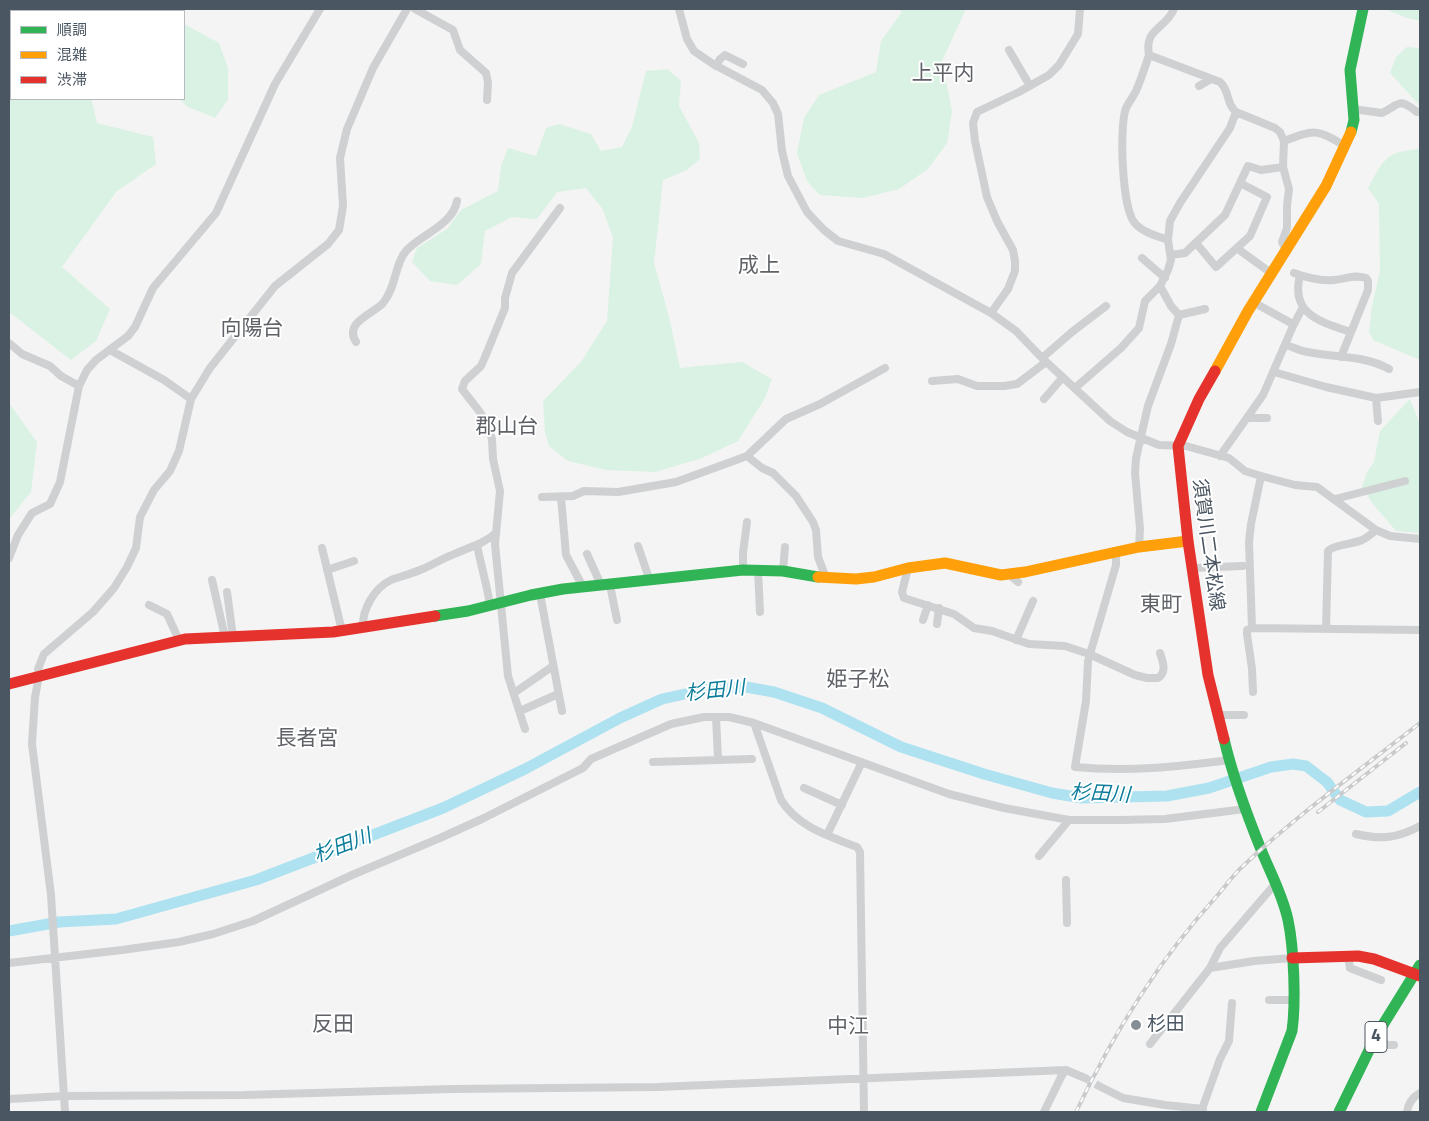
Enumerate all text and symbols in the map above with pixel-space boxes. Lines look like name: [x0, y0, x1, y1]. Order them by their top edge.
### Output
legend: [10, 10, 185, 100]
text: 順調: [57, 18, 87, 41]
text: 混雑: [57, 43, 87, 66]
district label: 上平内: [912, 62, 974, 88]
text: 渋滞: [57, 68, 87, 91]
district label: 成上: [738, 254, 780, 280]
district label: 向陽台: [221, 317, 283, 343]
district label: 郡山台: [476, 415, 538, 441]
street label: 須賀川二本松線: [1186, 478, 1228, 612]
district label: 東町: [1140, 593, 1182, 619]
district label: 姫子松: [827, 668, 889, 694]
water label: 杉田川: [684, 677, 746, 707]
district label: 長者宮: [276, 727, 338, 753]
water label: 杉田川: [1069, 781, 1131, 809]
water label: 杉田川: [311, 825, 375, 869]
district label: 反田: [312, 1013, 354, 1039]
place label: 杉田: [1147, 1014, 1185, 1036]
district label: 中江: [827, 1015, 869, 1041]
marker: 杉田: [1129, 1018, 1143, 1032]
road number: 4: [1365, 1022, 1387, 1052]

